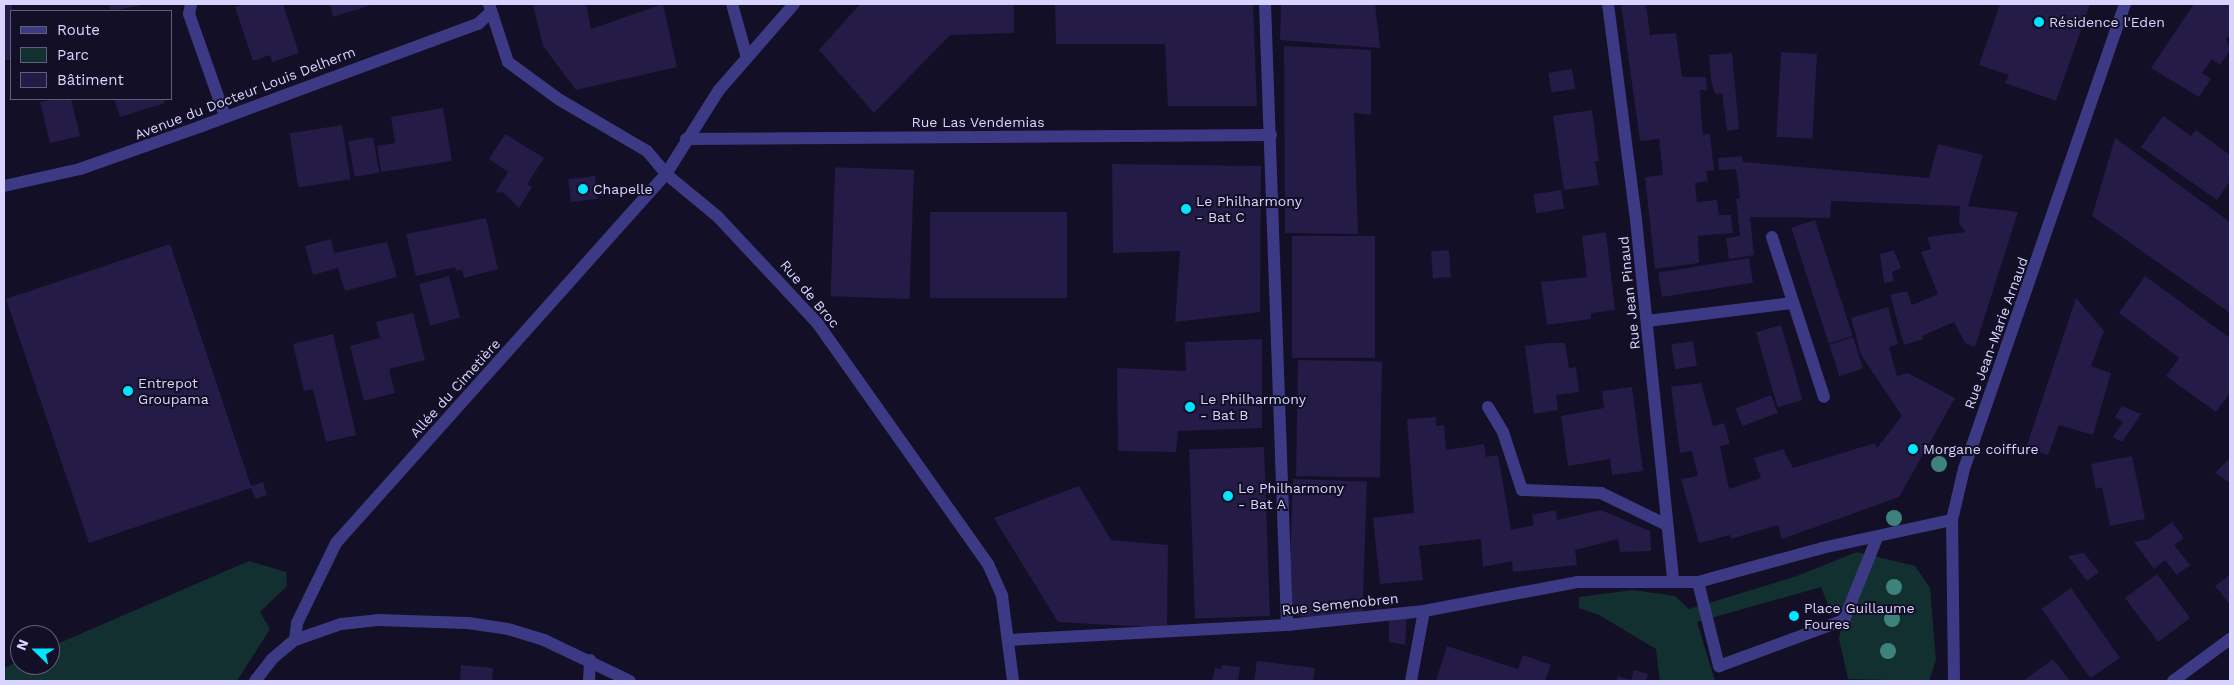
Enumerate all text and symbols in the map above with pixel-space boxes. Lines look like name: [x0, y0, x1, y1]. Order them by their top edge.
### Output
legend: [10, 10, 172, 100]
place label: Résidence l'Eden: [2049, 14, 2165, 30]
marker: Résidence l'Eden: [2033, 16, 2045, 28]
text: Route: [57, 21, 100, 39]
street label: Avenue du Docteur Louis Delherm: [132, 43, 358, 143]
text: Parc: [57, 46, 89, 64]
text: Bâtiment: [57, 71, 124, 89]
street label: Rue Las Vendemias: [911, 114, 1045, 130]
place label: Chapelle: [593, 181, 653, 197]
marker: Chapelle: [577, 183, 589, 195]
place label: Le Philharmony - Bat C: [1196, 193, 1302, 226]
marker: Le Philharmony - Bat C: [1180, 203, 1192, 215]
street label: Rue Jean Pinaud: [1615, 235, 1643, 351]
street label: Rue Jean-Marie Arnaud: [1961, 254, 2031, 412]
street label: Rue de Broc: [777, 257, 843, 331]
street label: Allée du Cimetière: [406, 335, 504, 441]
place label: Entrepot Groupama: [138, 375, 209, 408]
marker: Entrepot Groupama: [122, 385, 134, 397]
place label: Le Philharmony - Bat B: [1200, 391, 1306, 424]
marker: Le Philharmony - Bat B: [1184, 401, 1196, 413]
place label: Morgane coiffure: [1923, 441, 2039, 457]
marker: Morgane coiffure: [1907, 443, 1919, 455]
place label: Le Philharmony - Bat A: [1238, 480, 1344, 512]
marker: Le Philharmony - Bat A: [1222, 490, 1234, 502]
street label: Rue Semenobren: [1281, 590, 1399, 618]
place label: Place Guillaume Foures: [1804, 600, 1914, 632]
marker: Place Guillaume Foures: [1788, 610, 1800, 622]
north arrow: [10, 625, 60, 675]
text: N: [13, 637, 31, 653]

